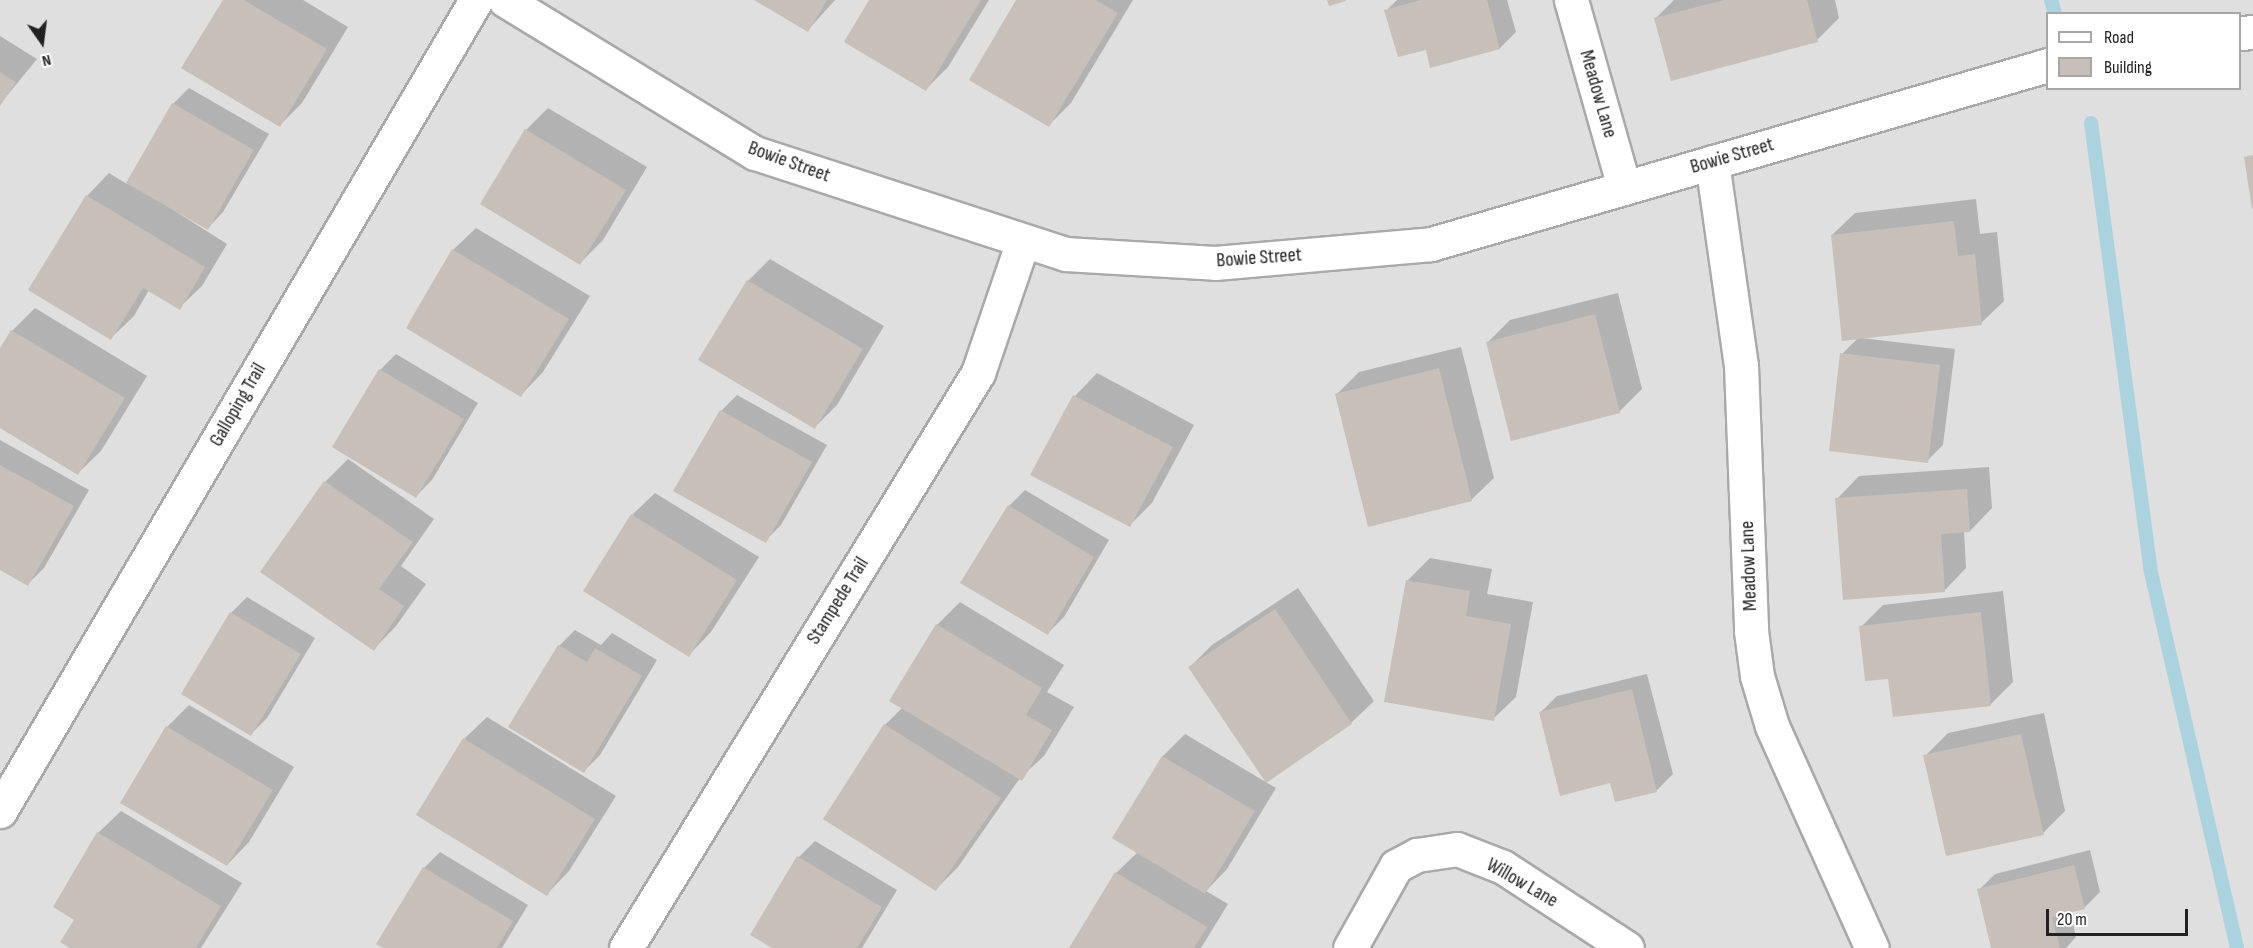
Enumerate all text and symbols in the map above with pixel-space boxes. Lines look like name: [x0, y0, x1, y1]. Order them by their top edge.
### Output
north arrow: [12, 12, 72, 72]
legend: [2046, 12, 2241, 90]
text: Road: [2104, 27, 2134, 48]
street label: Meadow Lane: [1574, 47, 1622, 141]
text: N: [40, 50, 53, 70]
text: Building: [2104, 57, 2152, 78]
street label: Bowie Street: [1688, 133, 1776, 179]
street label: Bowie Street: [745, 136, 833, 188]
street label: Bowie Street: [1216, 243, 1302, 273]
street label: Galloping Trail: [205, 359, 271, 451]
street label: Meadow Lane: [1735, 520, 1763, 612]
street label: Stampede Trail: [802, 553, 874, 649]
street label: Willow Lane: [1482, 853, 1562, 913]
scale bar: [2049, 897, 2192, 935]
text: 20 m: [2057, 909, 2087, 930]

